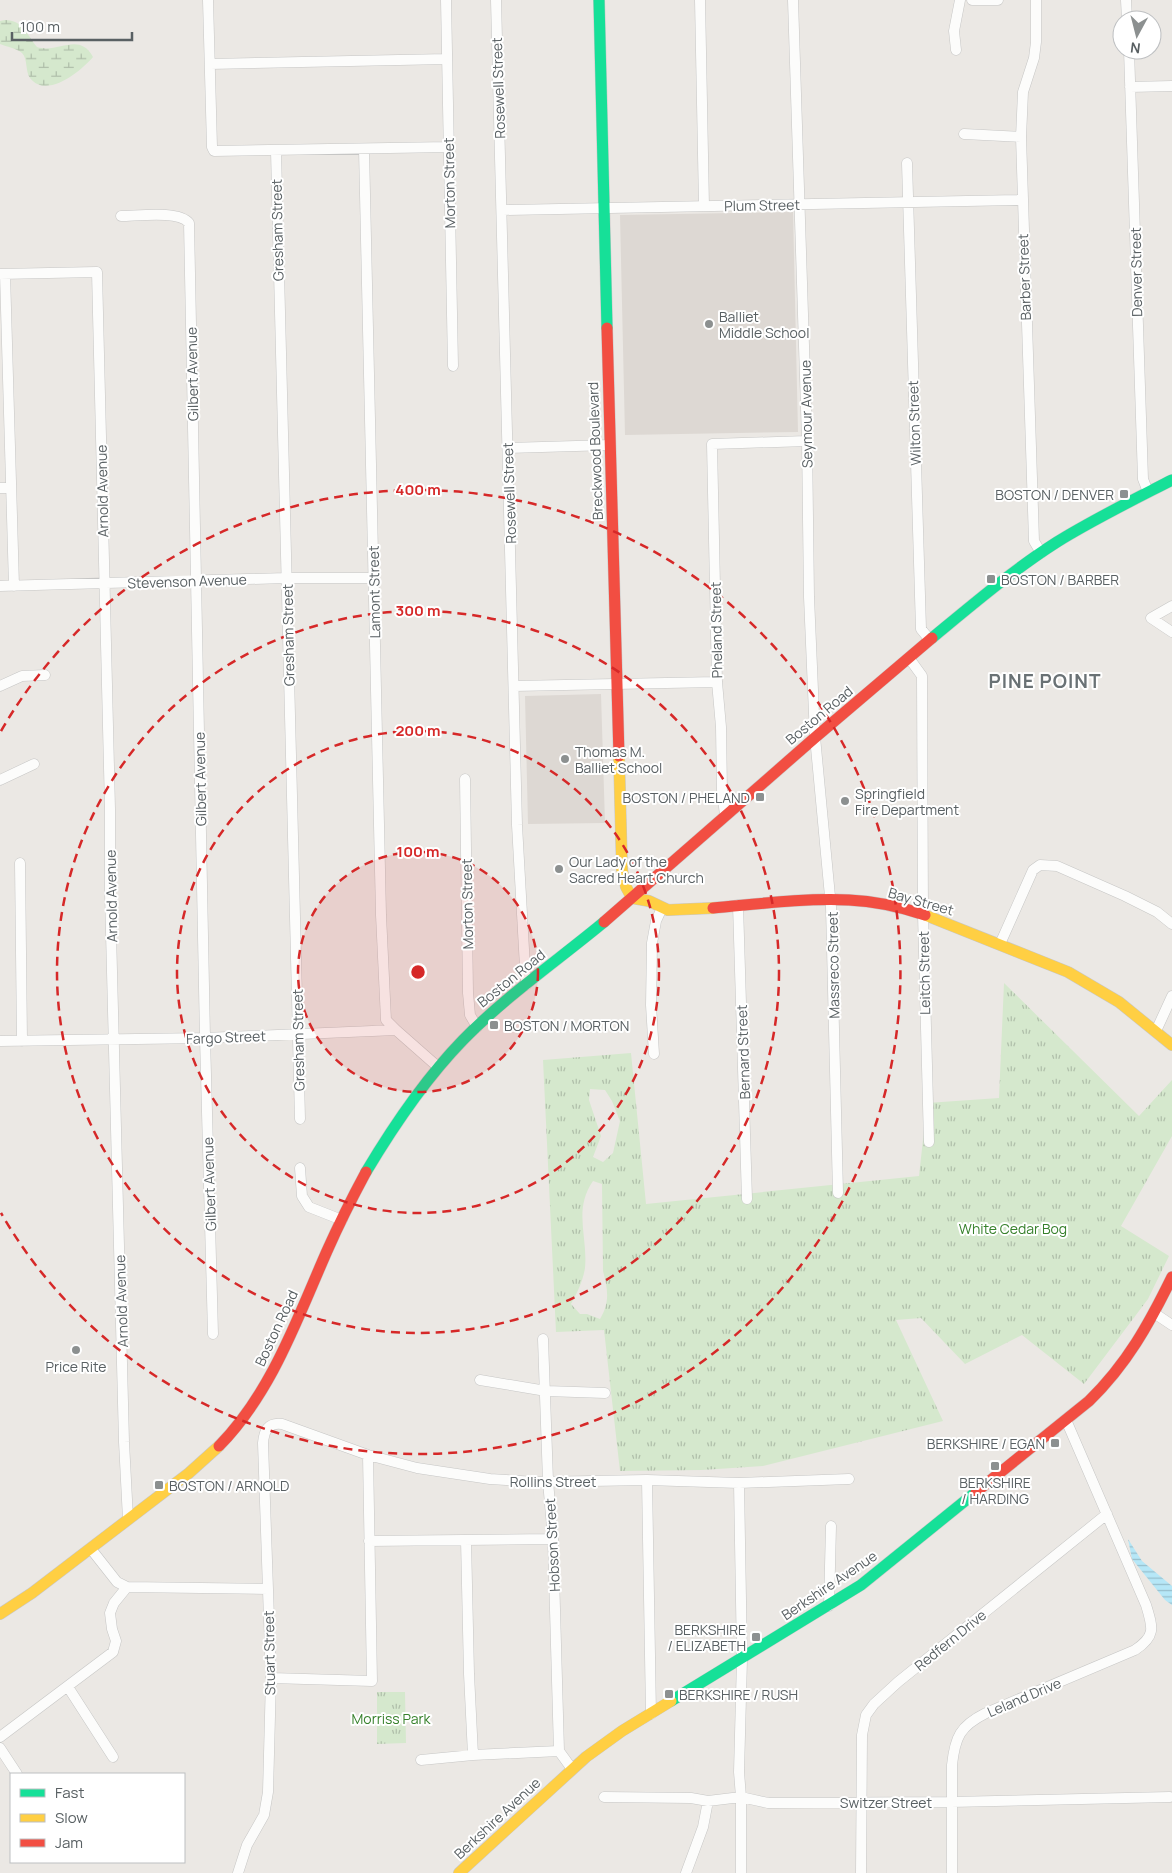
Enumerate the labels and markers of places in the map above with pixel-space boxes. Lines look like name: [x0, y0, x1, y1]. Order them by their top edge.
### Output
place label: Balliet Middle School: [719, 307, 809, 342]
marker: Balliet Middle School: [703, 318, 715, 330]
place label: BOSTON / DENVER: [995, 485, 1114, 504]
marker: BOSTON / DENVER: [1118, 488, 1130, 500]
place label: BOSTON / BARBER: [1001, 570, 1119, 589]
marker: BOSTON / BARBER: [985, 573, 997, 585]
place label: Thomas M. Balliet School: [575, 742, 662, 777]
marker: Thomas M. Balliet School: [559, 753, 571, 765]
place label: Springfield Fire Department: [855, 784, 959, 819]
place label: BOSTON / PHELAND: [623, 788, 750, 807]
marker: BOSTON / PHELAND: [754, 791, 766, 803]
marker: Springfield Fire Department: [839, 795, 851, 807]
place label: Our Lady of the Sacred Heart Church: [569, 852, 704, 887]
marker: Our Lady of the Sacred Heart Church: [553, 863, 565, 875]
centre of rings: [409, 963, 427, 981]
place label: BOSTON / MORTON: [504, 1016, 629, 1035]
marker: BOSTON / MORTON: [488, 1019, 500, 1031]
marker: Price Rite: [70, 1344, 82, 1356]
place label: Price Rite: [46, 1357, 106, 1376]
place label: BERKSHIRE / EGAN: [927, 1434, 1045, 1453]
marker: BERKSHIRE / EGAN: [1049, 1437, 1061, 1449]
marker: BERKSHIRE / HARDING: [989, 1460, 1001, 1472]
place label: BERKSHIRE / HARDING: [959, 1473, 1031, 1508]
place label: BOSTON / ARNOLD: [169, 1476, 289, 1495]
marker: BOSTON / ARNOLD: [153, 1479, 165, 1491]
place label: BERKSHIRE / ELIZABETH: [667, 1620, 746, 1655]
marker: BERKSHIRE / ELIZABETH: [750, 1631, 762, 1643]
place label: BERKSHIRE / RUSH: [679, 1685, 798, 1704]
marker: BERKSHIRE / RUSH: [663, 1688, 675, 1700]

